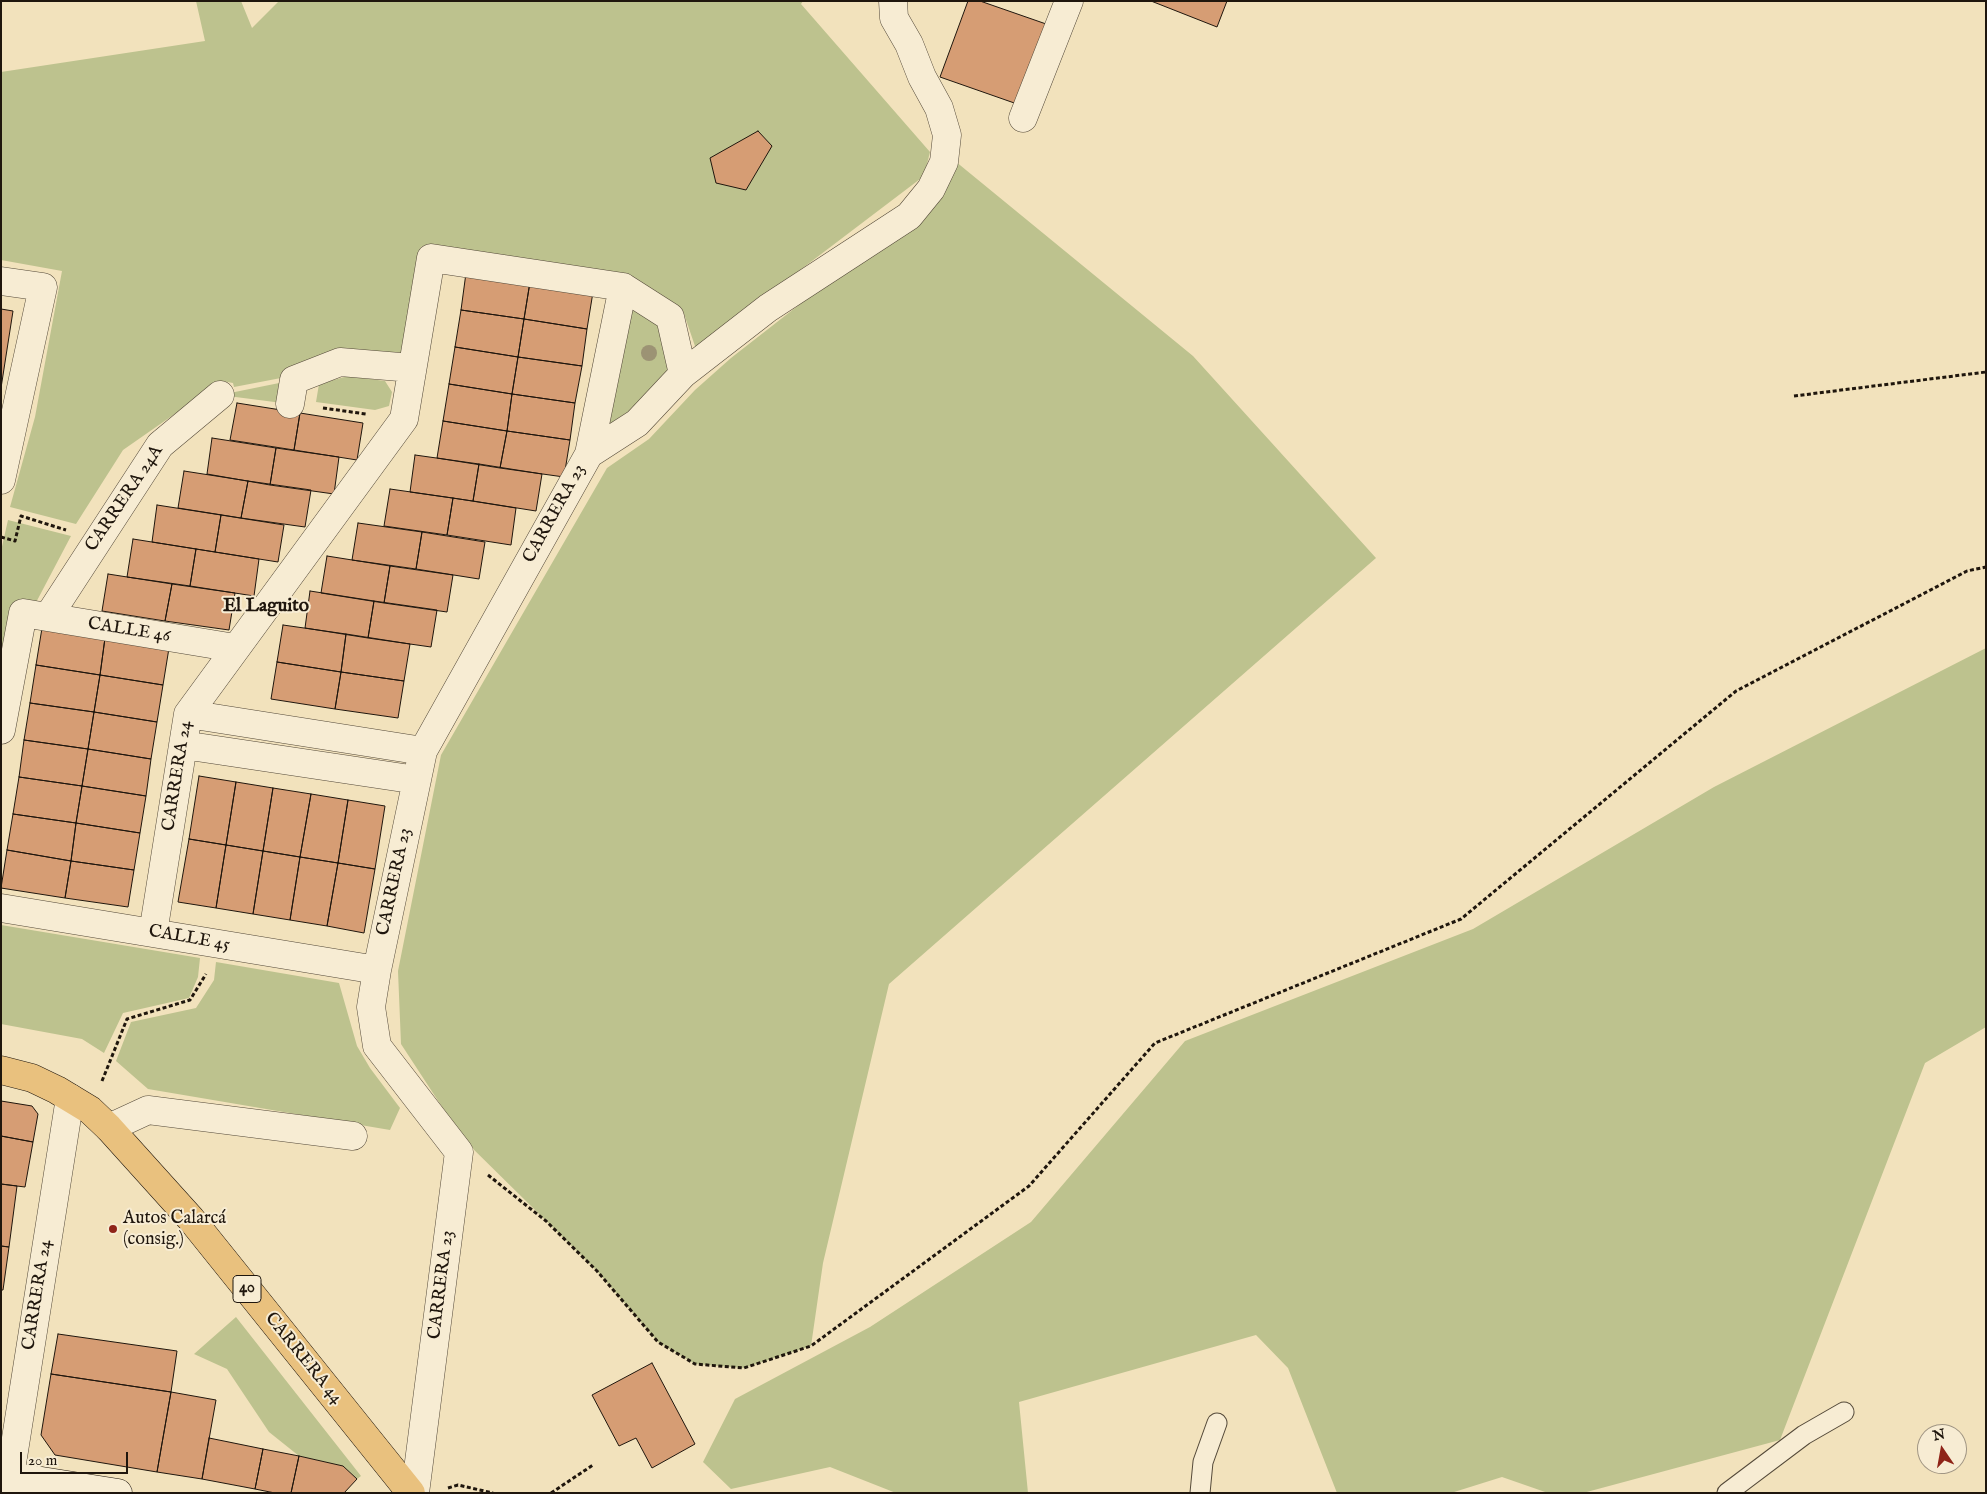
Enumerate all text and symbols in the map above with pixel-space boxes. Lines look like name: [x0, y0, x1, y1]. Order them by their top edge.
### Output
street label: CARRERA 24A: [81, 442, 169, 556]
street label: CARRERA 23: [519, 461, 591, 567]
district label: El Laguito: [223, 596, 309, 618]
street label: CALLE 46: [86, 614, 172, 648]
street label: CARRERA 24: [159, 719, 197, 833]
street label: CARRERA 23: [373, 826, 417, 938]
street label: CALLE 45: [147, 921, 231, 957]
place label: Autos Calarcá (consig.): [123, 1208, 226, 1250]
marker: Autos Calarcá (consig.): [107, 1223, 119, 1235]
street label: CARRERA 23: [425, 1229, 459, 1341]
street label: CARRERA 24: [19, 1238, 57, 1352]
road number: 40: [233, 1276, 261, 1302]
street label: CARRERA 44: [259, 1309, 347, 1409]
north arrow: [1917, 1424, 1967, 1474]
text: N: [1931, 1425, 1947, 1445]
scale bar: [22, 1442, 130, 1474]
text: 20 m: [28, 1451, 57, 1470]

